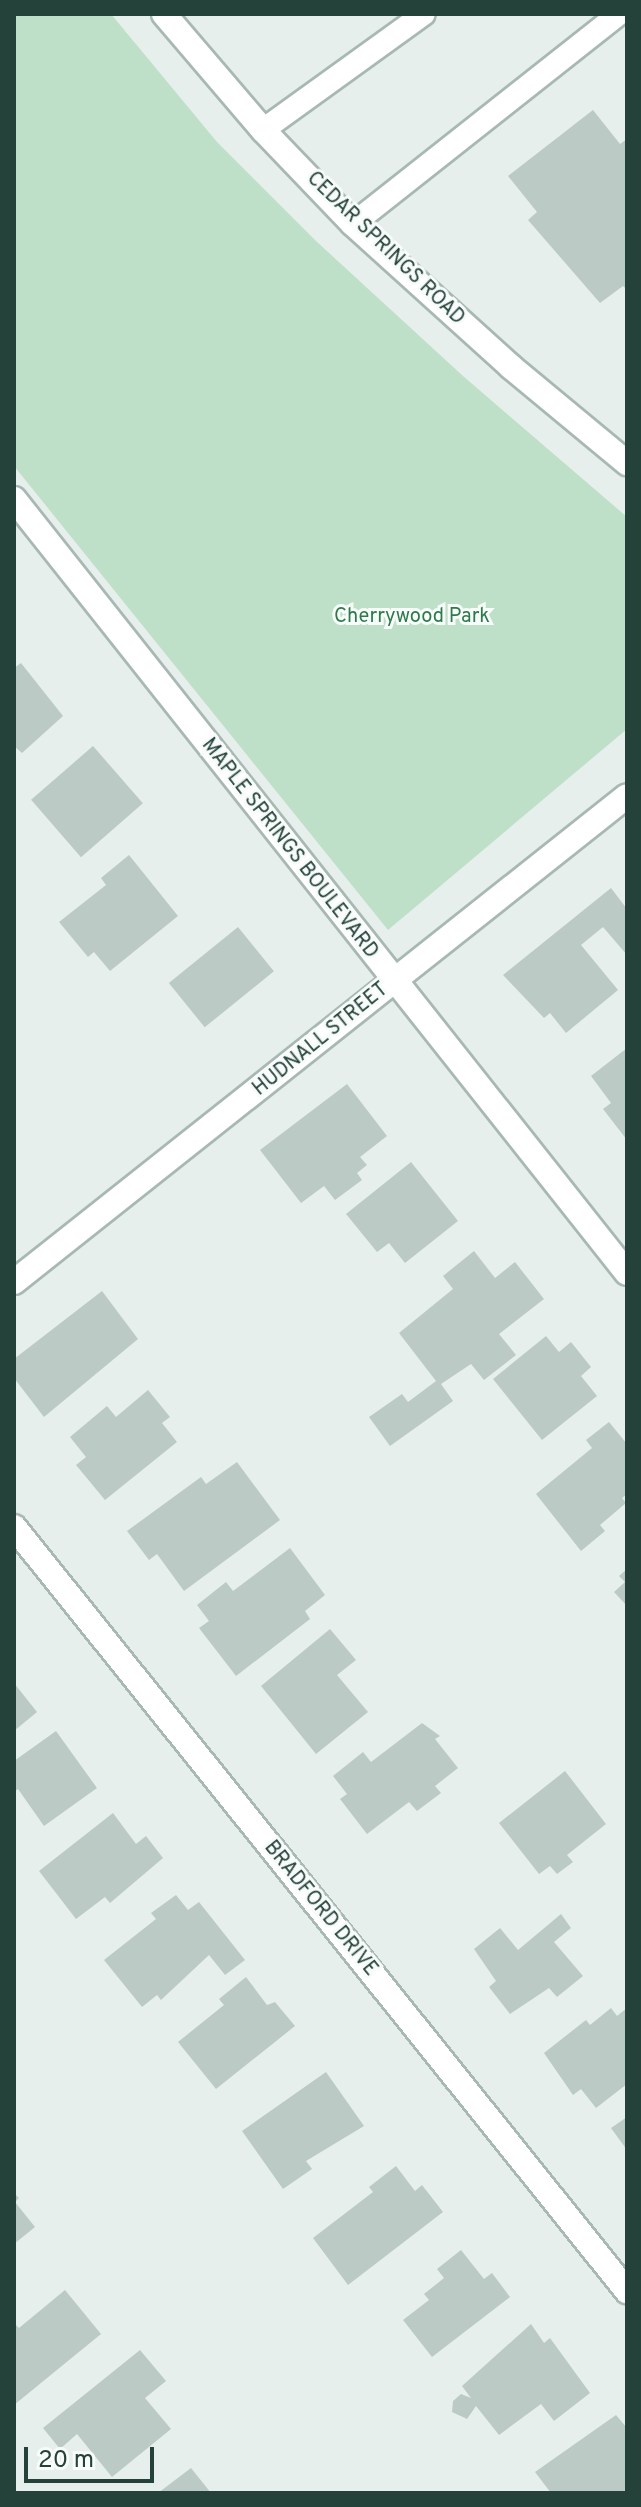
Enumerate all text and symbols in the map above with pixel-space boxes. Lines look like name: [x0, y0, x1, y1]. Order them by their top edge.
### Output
street label: CEDAR SPRINGS ROAD: [301, 167, 469, 331]
park label: Cherrywood Park: [334, 605, 490, 629]
street label: MAPLE SPRINGS BOULEVARD: [196, 734, 382, 964]
street label: HUDNALL STREET: [248, 978, 394, 1102]
street label: BRADFORD DRIVE: [258, 1837, 382, 1981]
scale bar: [28, 2431, 158, 2481]
text: 20 m: [38, 2446, 94, 2476]

